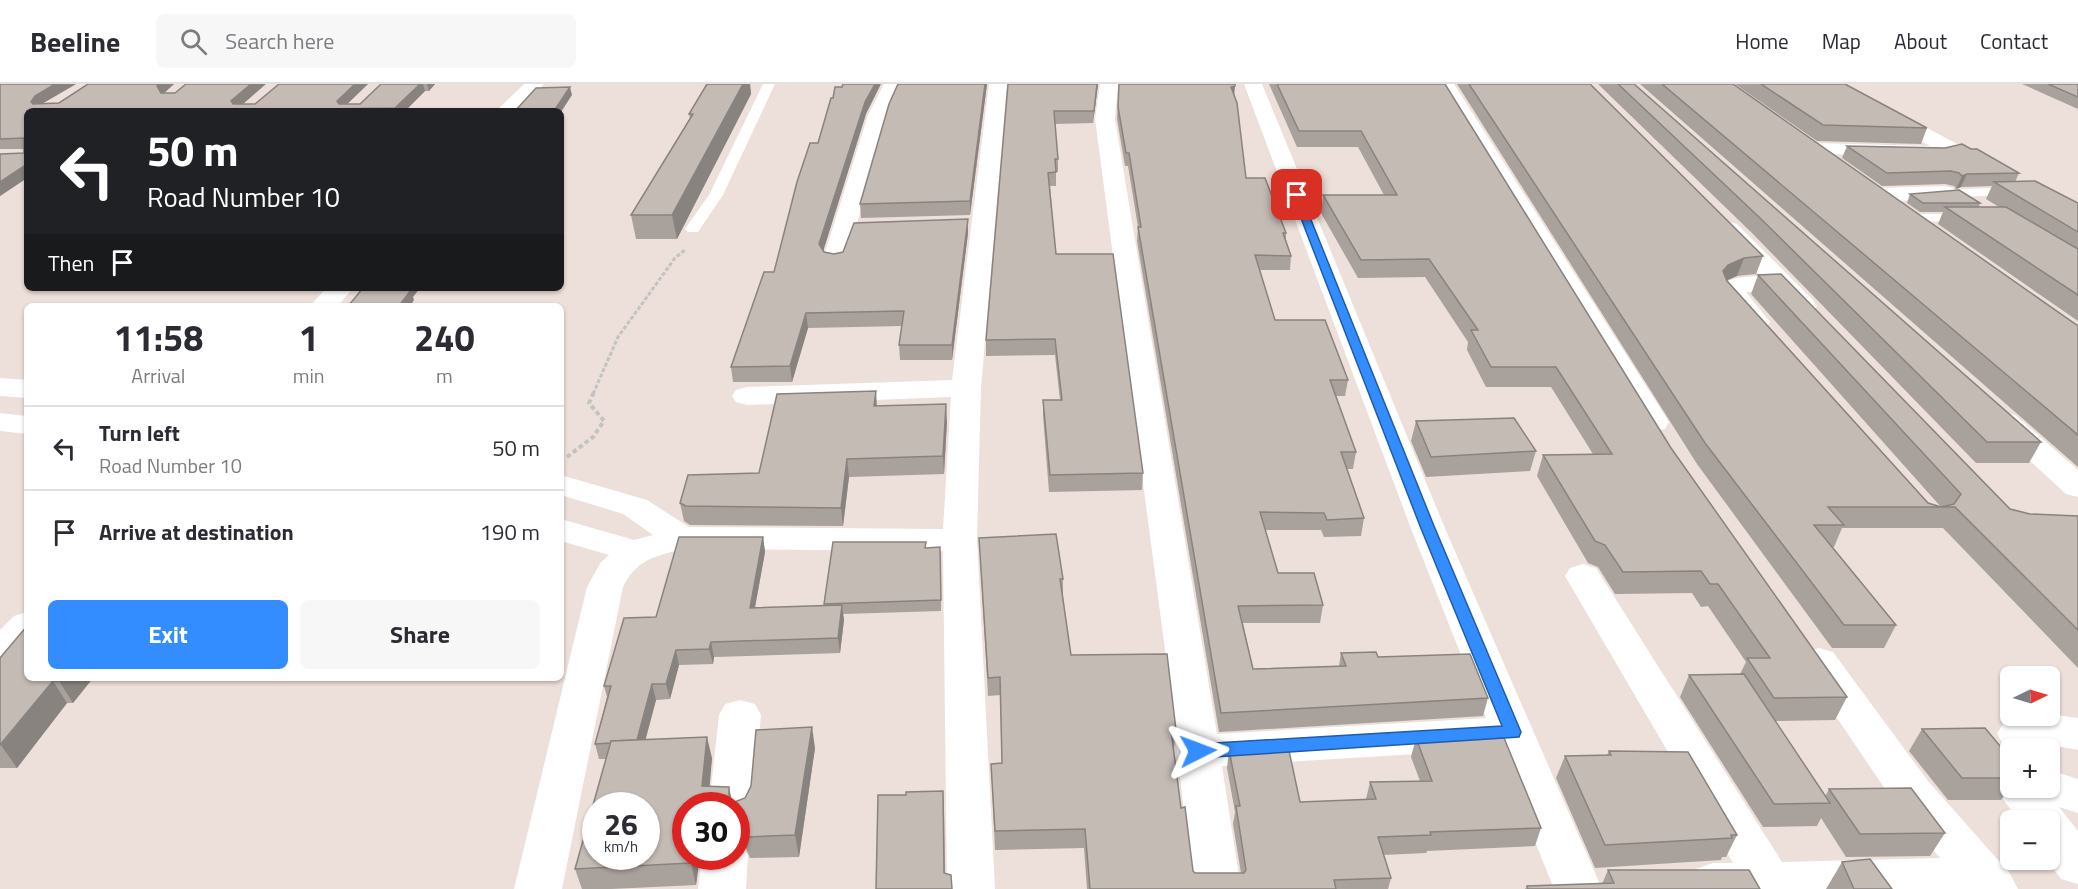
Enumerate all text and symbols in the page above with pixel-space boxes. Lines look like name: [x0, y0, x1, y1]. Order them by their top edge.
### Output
search box: [156, 14, 576, 68]
text: Beeline: [30, 20, 120, 63]
text: Search here: [225, 24, 334, 58]
icon: search: [177, 25, 210, 58]
text: Home: [1735, 25, 1789, 57]
text: Map: [1822, 25, 1861, 57]
text: About: [1894, 25, 1947, 57]
text: Contact: [1980, 25, 2048, 57]
text: 50 m: [147, 118, 239, 182]
icon: left: [48, 132, 126, 210]
pin: [1271, 169, 1322, 220]
text: Road Number 10: [147, 176, 340, 217]
icon: arrive: [1280, 178, 1313, 211]
text: Then: [48, 246, 94, 280]
icon: arrive: [106, 246, 139, 279]
text: 11:58: [113, 310, 203, 365]
text: 1: [299, 310, 319, 365]
text: 240: [414, 310, 475, 365]
text: Arrival: [131, 360, 186, 391]
text: min: [293, 360, 325, 391]
text: m: [436, 360, 453, 391]
text: Turn left: [99, 416, 180, 450]
text: 50 m: [492, 431, 540, 465]
icon: left: [48, 432, 81, 465]
text: Road Number 10: [99, 450, 242, 481]
text: Arrive at destination: [99, 515, 294, 549]
text: 190 m: [480, 515, 540, 549]
icon: arrive: [48, 516, 81, 549]
button: Exit: [48, 600, 288, 669]
button: Share: [300, 600, 540, 669]
north arrow: [2000, 666, 2060, 726]
map controls: [2000, 666, 2060, 870]
position arrow: [1166, 719, 1230, 783]
button: +: [2000, 738, 2060, 798]
speed limit sign: 30: [672, 792, 750, 870]
text: 26: [604, 801, 638, 847]
button: −: [2000, 810, 2060, 870]
text: km/h: [604, 835, 638, 858]

